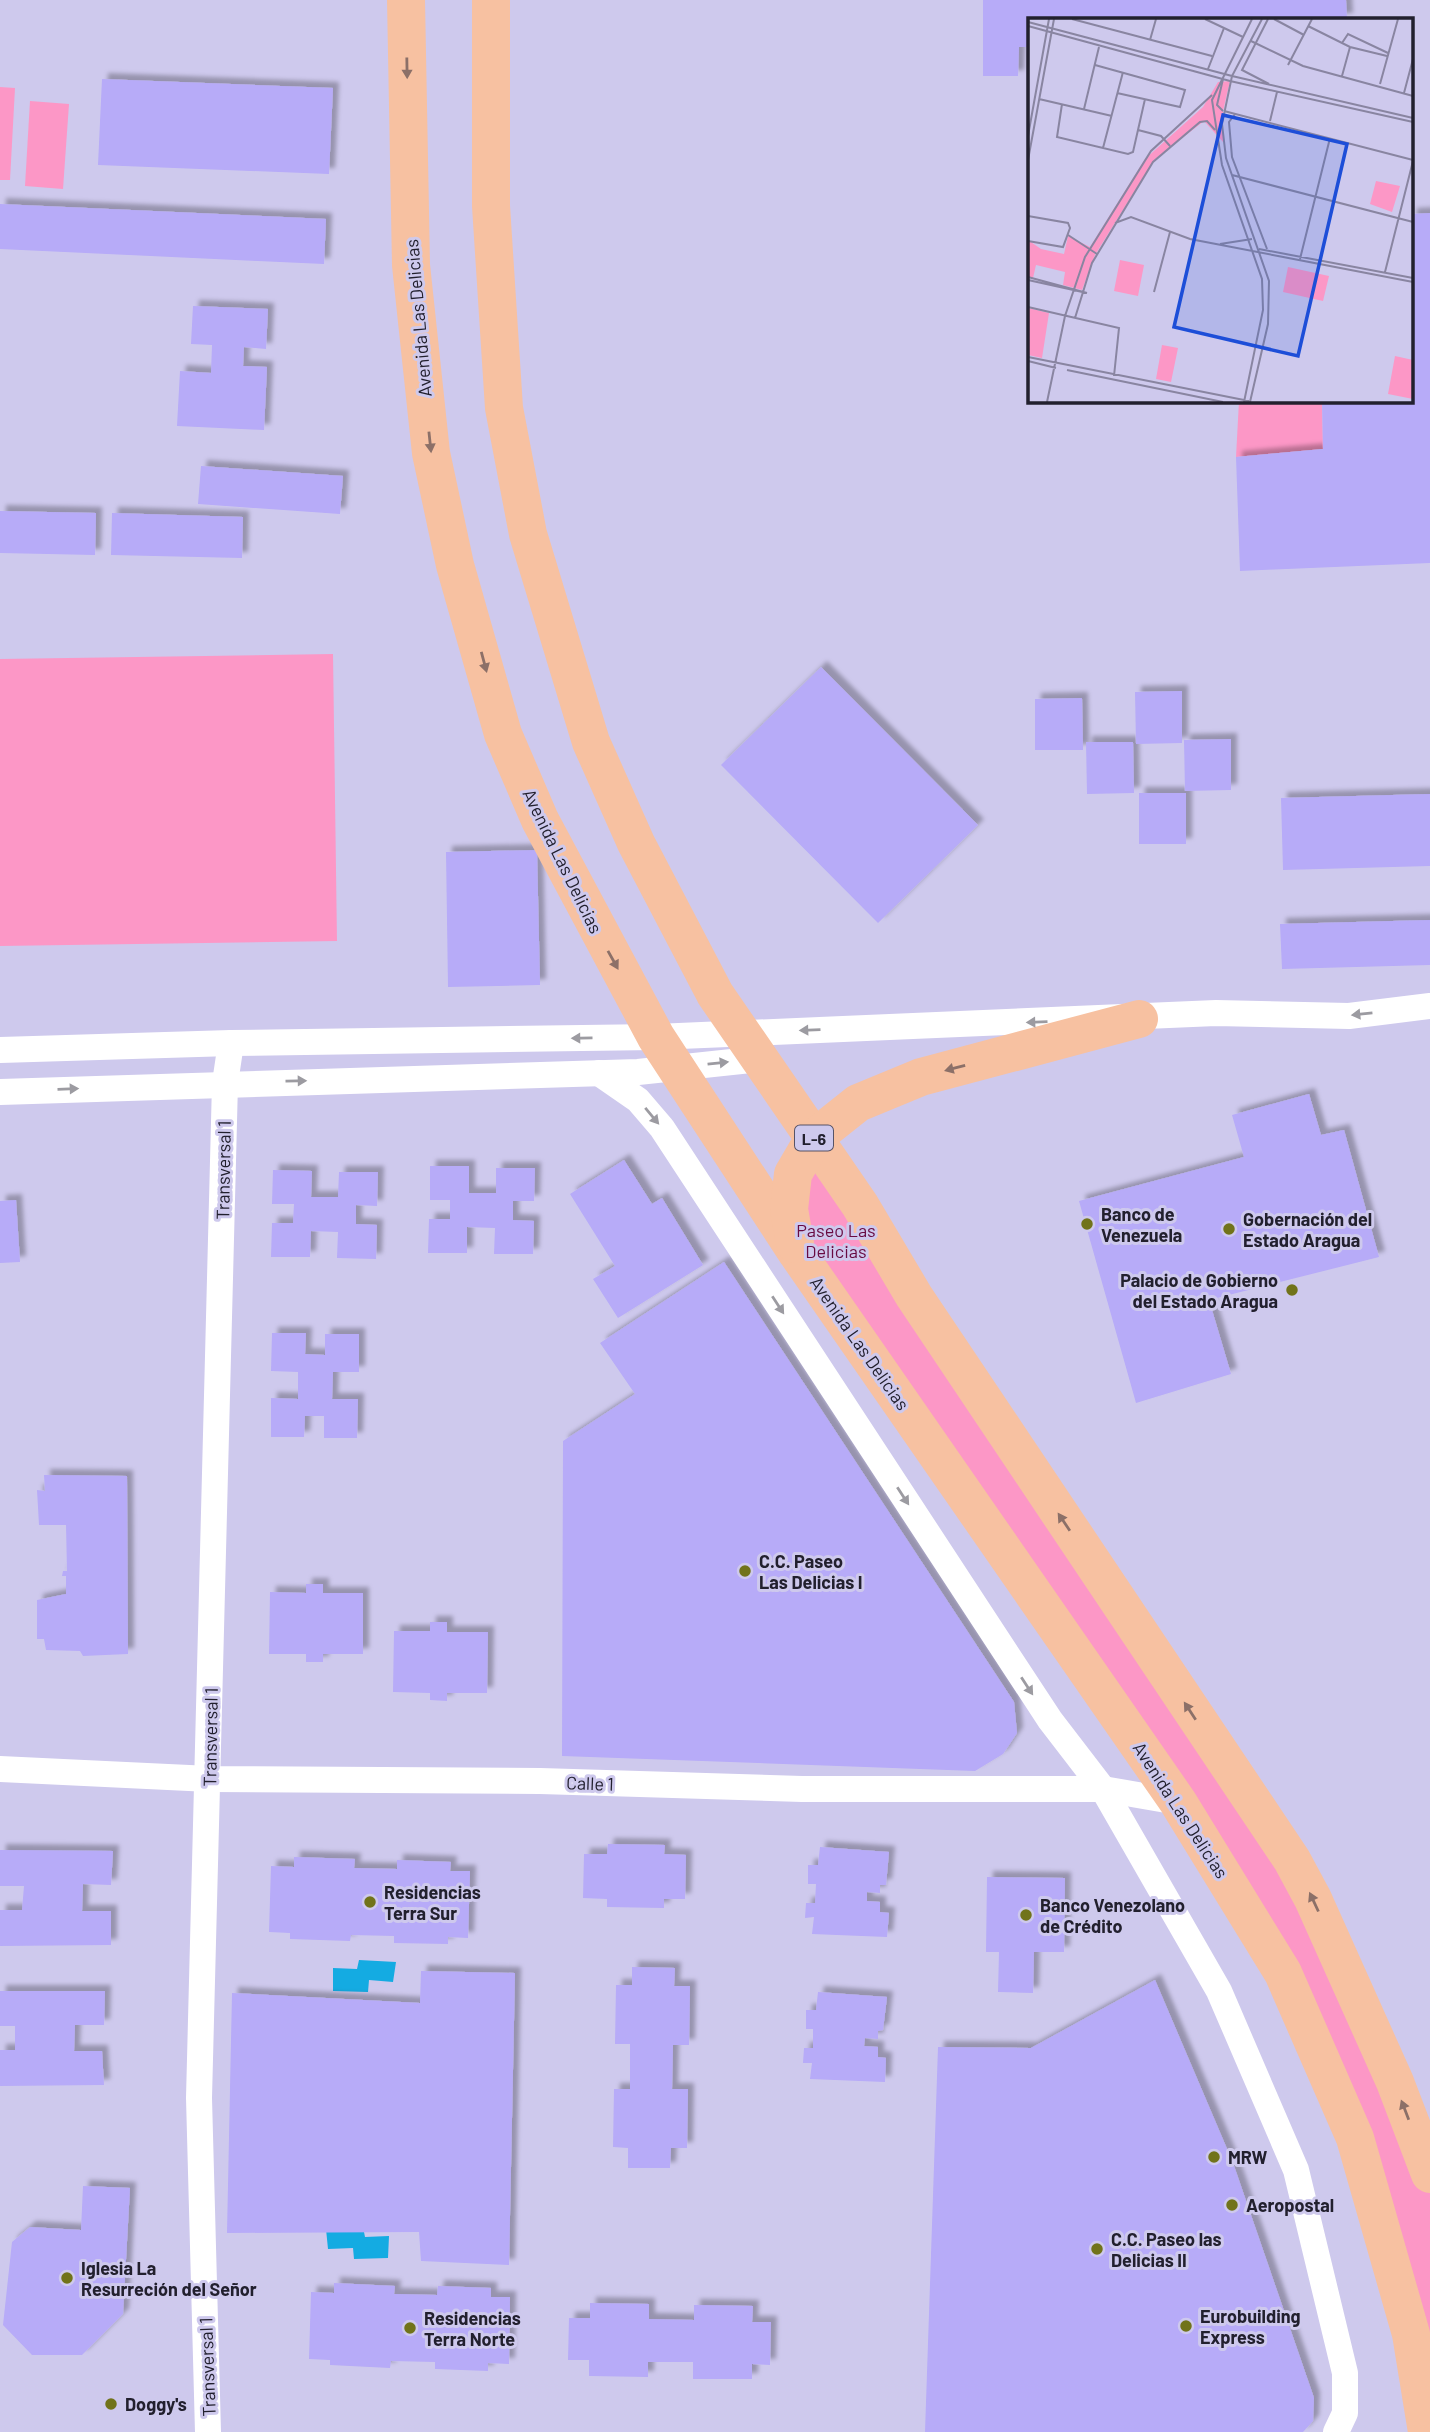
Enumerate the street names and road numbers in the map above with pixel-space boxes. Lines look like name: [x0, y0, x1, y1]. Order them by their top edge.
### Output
street label: Avenida Las Delicias: [400, 238, 436, 398]
street label: Avenida Las Delicias: [518, 785, 608, 937]
street label: Transversal 1: [211, 1120, 235, 1220]
road number: L-6: [795, 1126, 833, 1150]
street label: Avenida Las Delicias: [806, 1272, 914, 1414]
street label: Transversal 1: [198, 1687, 222, 1787]
street label: Avenida Las Delicias: [1129, 1738, 1233, 1882]
street label: Calle 1: [566, 1771, 614, 1795]
street label: Transversal 1: [194, 2317, 220, 2417]

